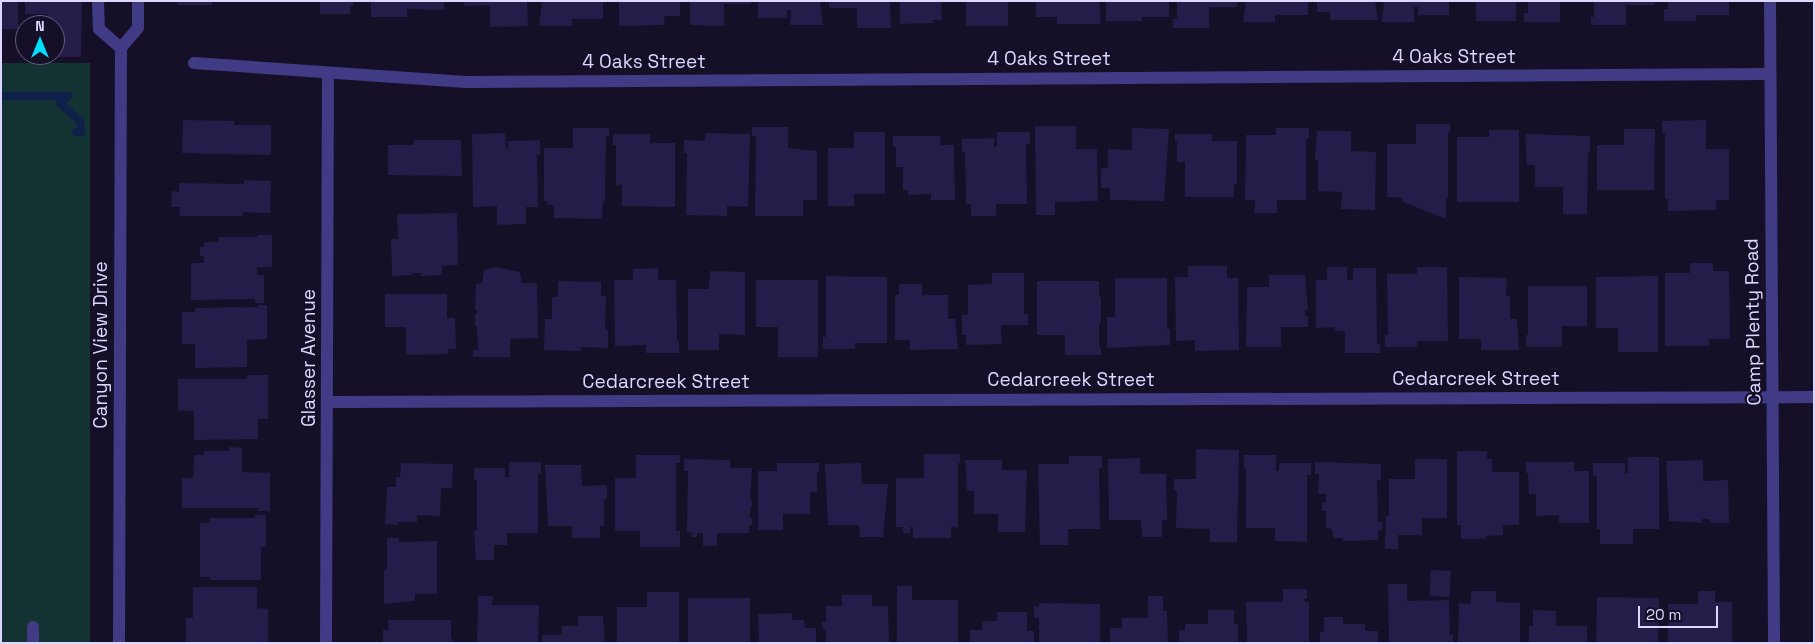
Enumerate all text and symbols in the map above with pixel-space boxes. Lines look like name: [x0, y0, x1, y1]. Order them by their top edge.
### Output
north arrow: [15, 15, 65, 65]
text: N: [35, 17, 45, 35]
street label: 4 Oaks Street: [1392, 46, 1516, 68]
street label: 4 Oaks Street: [987, 48, 1111, 70]
street label: 4 Oaks Street: [582, 51, 706, 73]
street label: Camp Plenty Road: [1740, 238, 1766, 406]
street label: Canyon View Drive: [90, 261, 112, 429]
street label: Glasser Avenue: [298, 289, 320, 427]
street label: Cedarcreek Street: [1392, 368, 1560, 390]
street label: Cedarcreek Street: [987, 369, 1155, 391]
street label: Cedarcreek Street: [582, 371, 750, 393]
scale bar: [1640, 596, 1720, 628]
text: 20 m: [1646, 605, 1681, 624]

